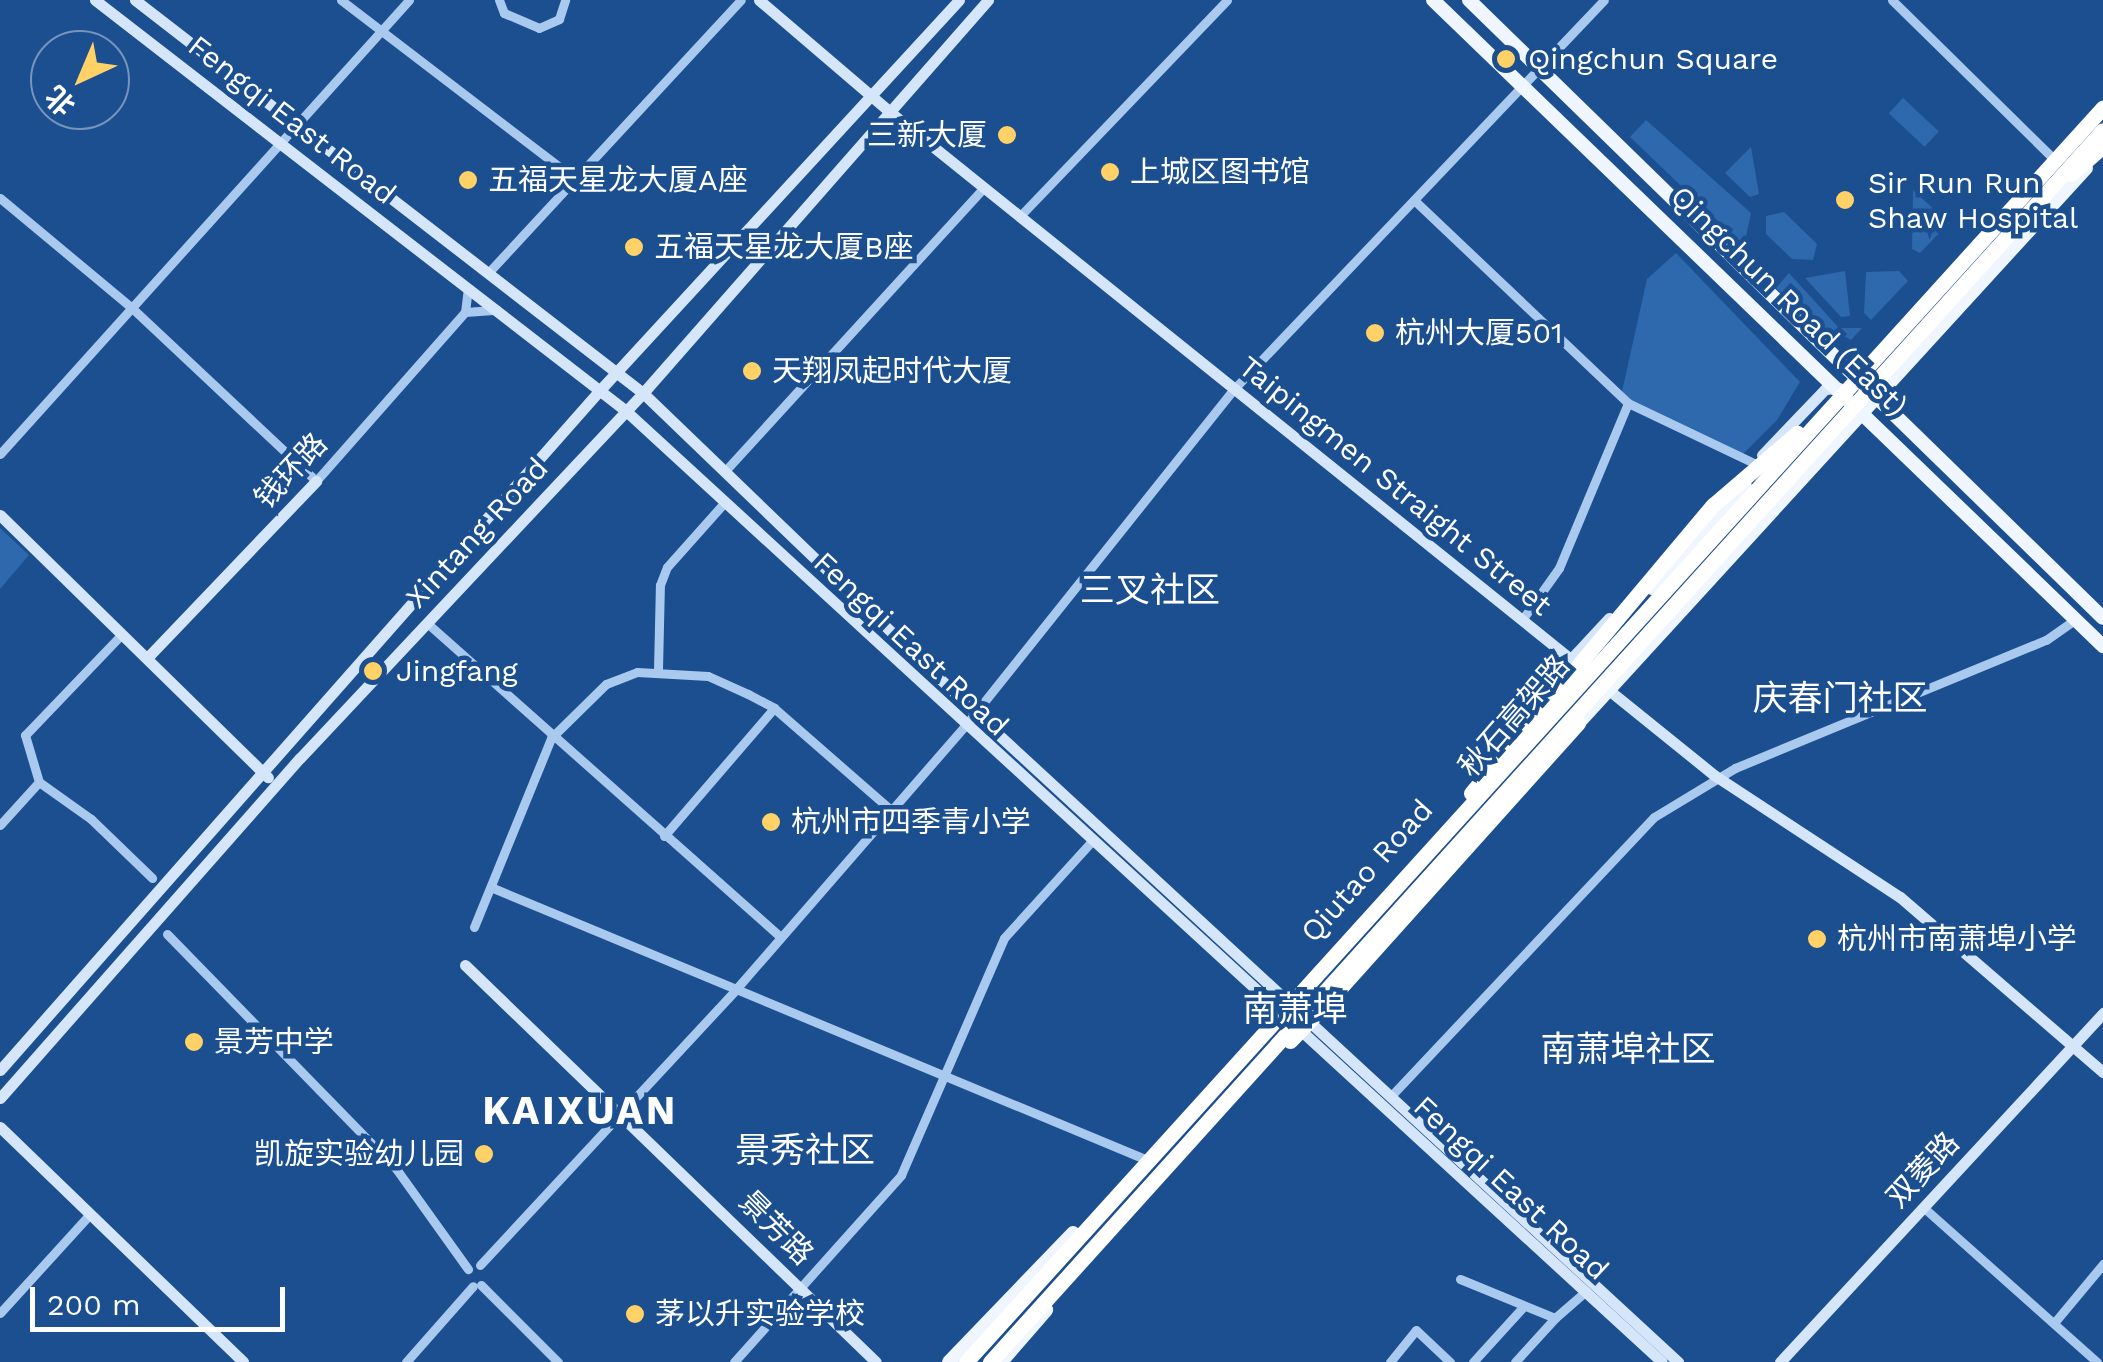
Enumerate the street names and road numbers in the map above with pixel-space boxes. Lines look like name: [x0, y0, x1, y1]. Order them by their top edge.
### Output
street label: Fengqi East Road: [181, 28, 403, 212]
street label: Qingchun Road (East): [1663, 178, 1915, 424]
street label: Taipingmen Straight Street: [1231, 349, 1559, 623]
street label: 钱环路: [247, 426, 335, 516]
street label: Xintang Road: [398, 451, 556, 615]
street label: Fengqi East Road: [806, 544, 1016, 744]
street label: 秋石高架路: [1451, 648, 1577, 784]
street label: Qiutao Road: [1293, 792, 1441, 950]
street label: Fengqi East Road: [1406, 1088, 1616, 1288]
street label: 双菱路: [1879, 1125, 1967, 1215]
street label: 景芳路: [731, 1183, 821, 1273]

